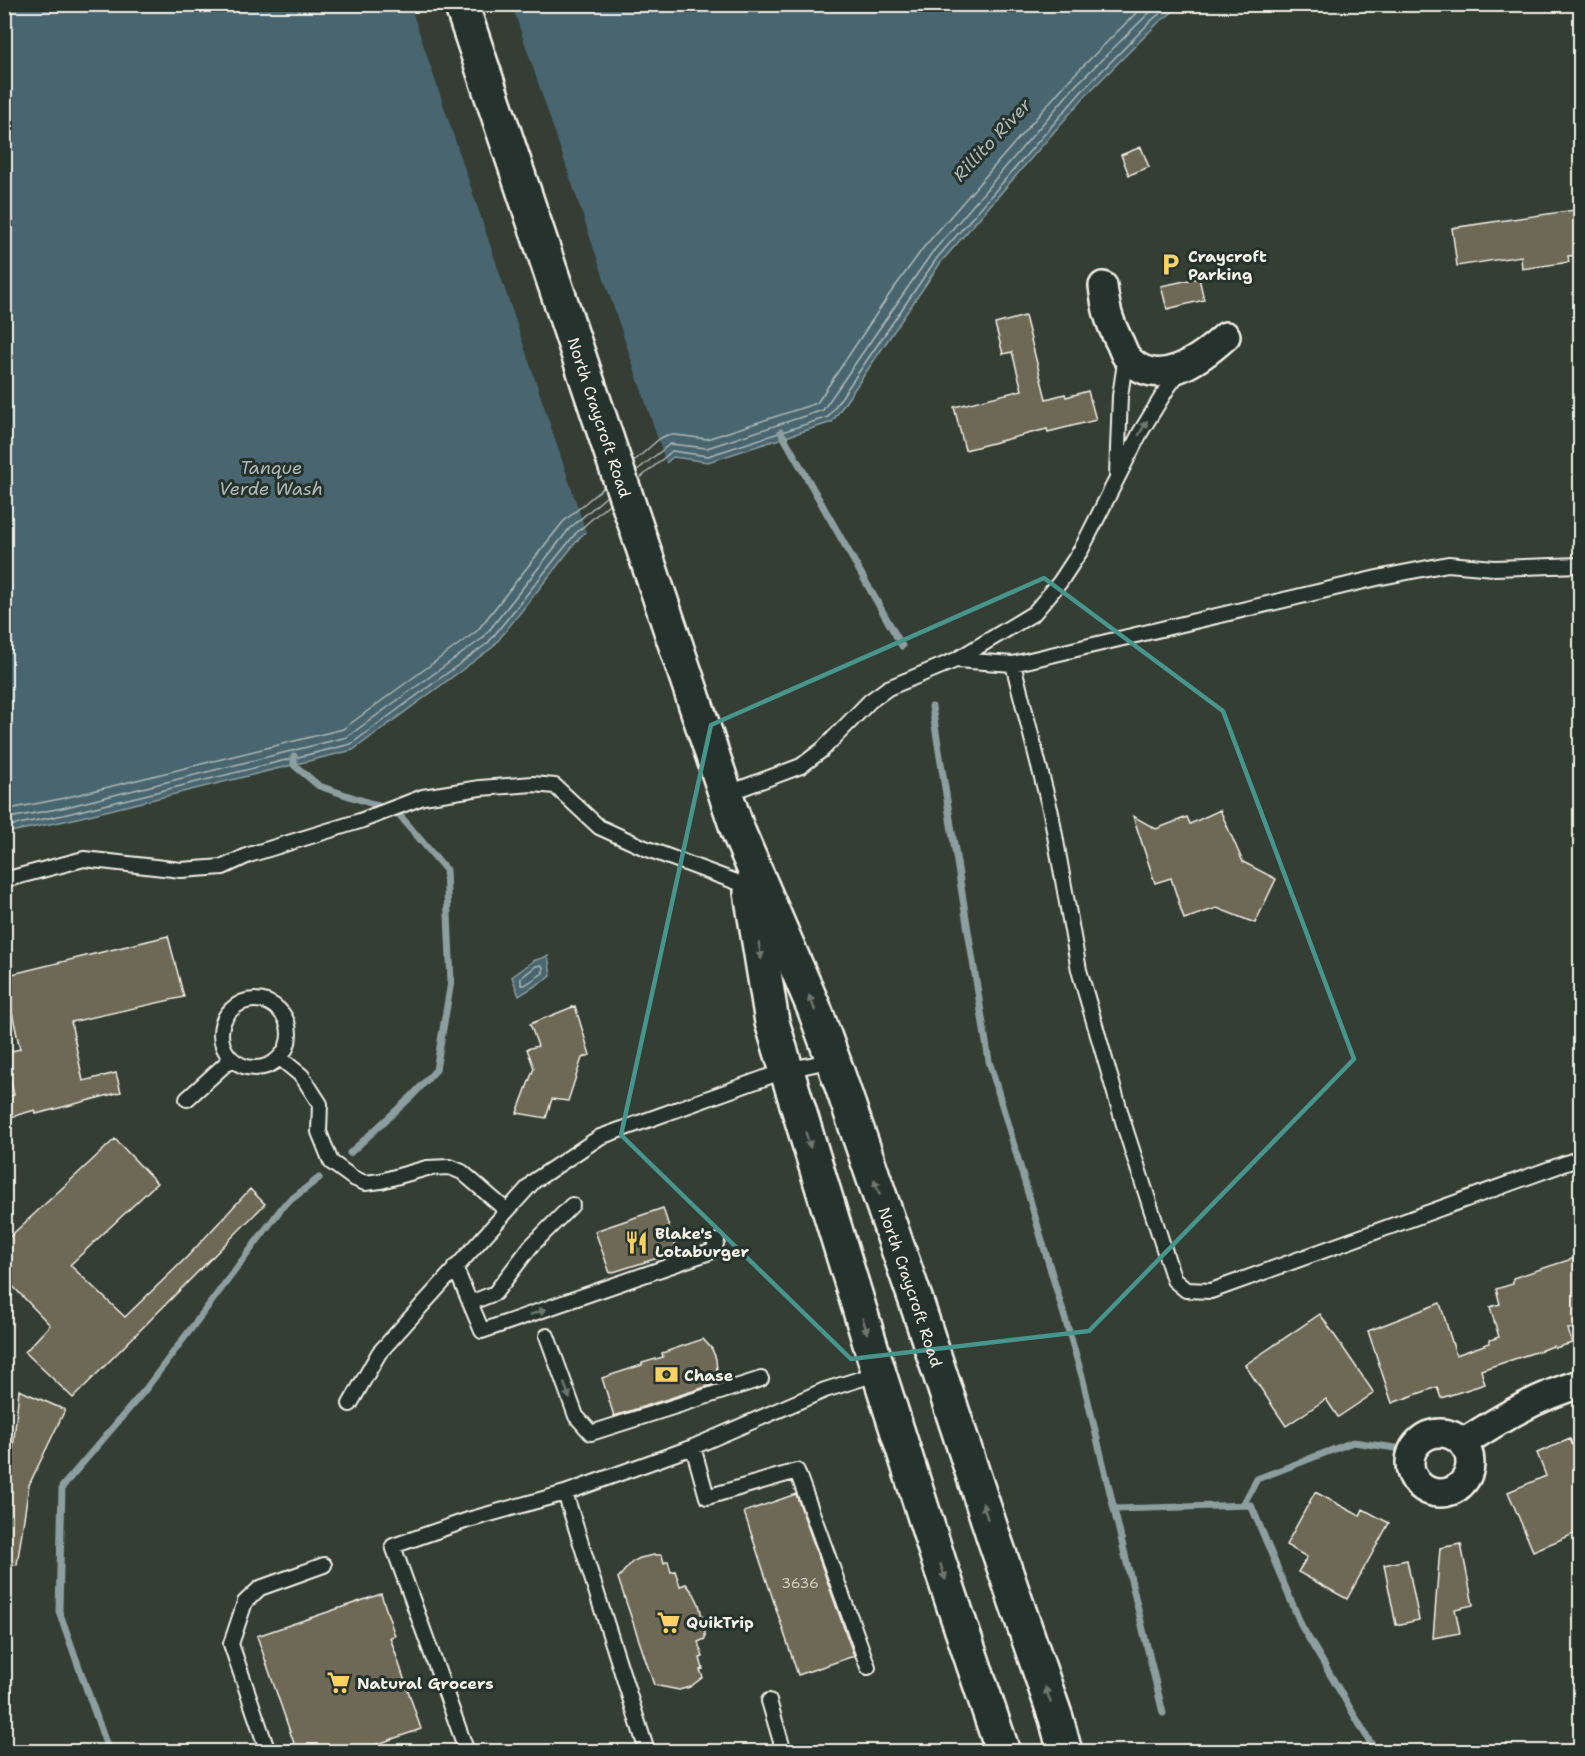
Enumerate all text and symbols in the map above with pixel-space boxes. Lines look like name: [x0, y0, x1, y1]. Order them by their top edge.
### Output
water label: Rillito River: [947, 93, 1037, 187]
place label: Craycroft Parking: [1188, 246, 1267, 285]
parking icon: Craycroft Parking: [1157, 252, 1183, 278]
street label: North Craycroft Road: [562, 335, 636, 500]
one-way arrow: [1138, 420, 1149, 436]
water label: Tanque Verde Wash: [219, 456, 323, 501]
one-way arrow: [756, 942, 765, 961]
one-way arrow: [807, 994, 816, 1012]
one-way arrow: [804, 1131, 813, 1149]
one-way arrow: [871, 1178, 881, 1196]
street label: North Craycroft Road: [873, 1204, 947, 1370]
place label: Blake's Lotaburger: [655, 1223, 750, 1262]
restaurant icon: Blake's Lotaburger: [624, 1229, 650, 1255]
one-way arrow: [529, 1307, 547, 1317]
one-way arrow: [861, 1317, 870, 1335]
bank icon: Chase: [653, 1362, 679, 1388]
place label: Chase: [684, 1365, 734, 1386]
one-way arrow: [562, 1382, 572, 1400]
one-way arrow: [980, 1502, 989, 1520]
one-way arrow: [938, 1563, 948, 1581]
house number: 3636: [781, 1574, 819, 1592]
supermarket icon: QuikTrip: [655, 1609, 681, 1635]
place label: QuikTrip: [686, 1612, 754, 1633]
supermarket icon: Natural Grocers: [326, 1670, 352, 1696]
place label: Natural Grocers: [357, 1673, 494, 1694]
one-way arrow: [1043, 1686, 1053, 1704]

